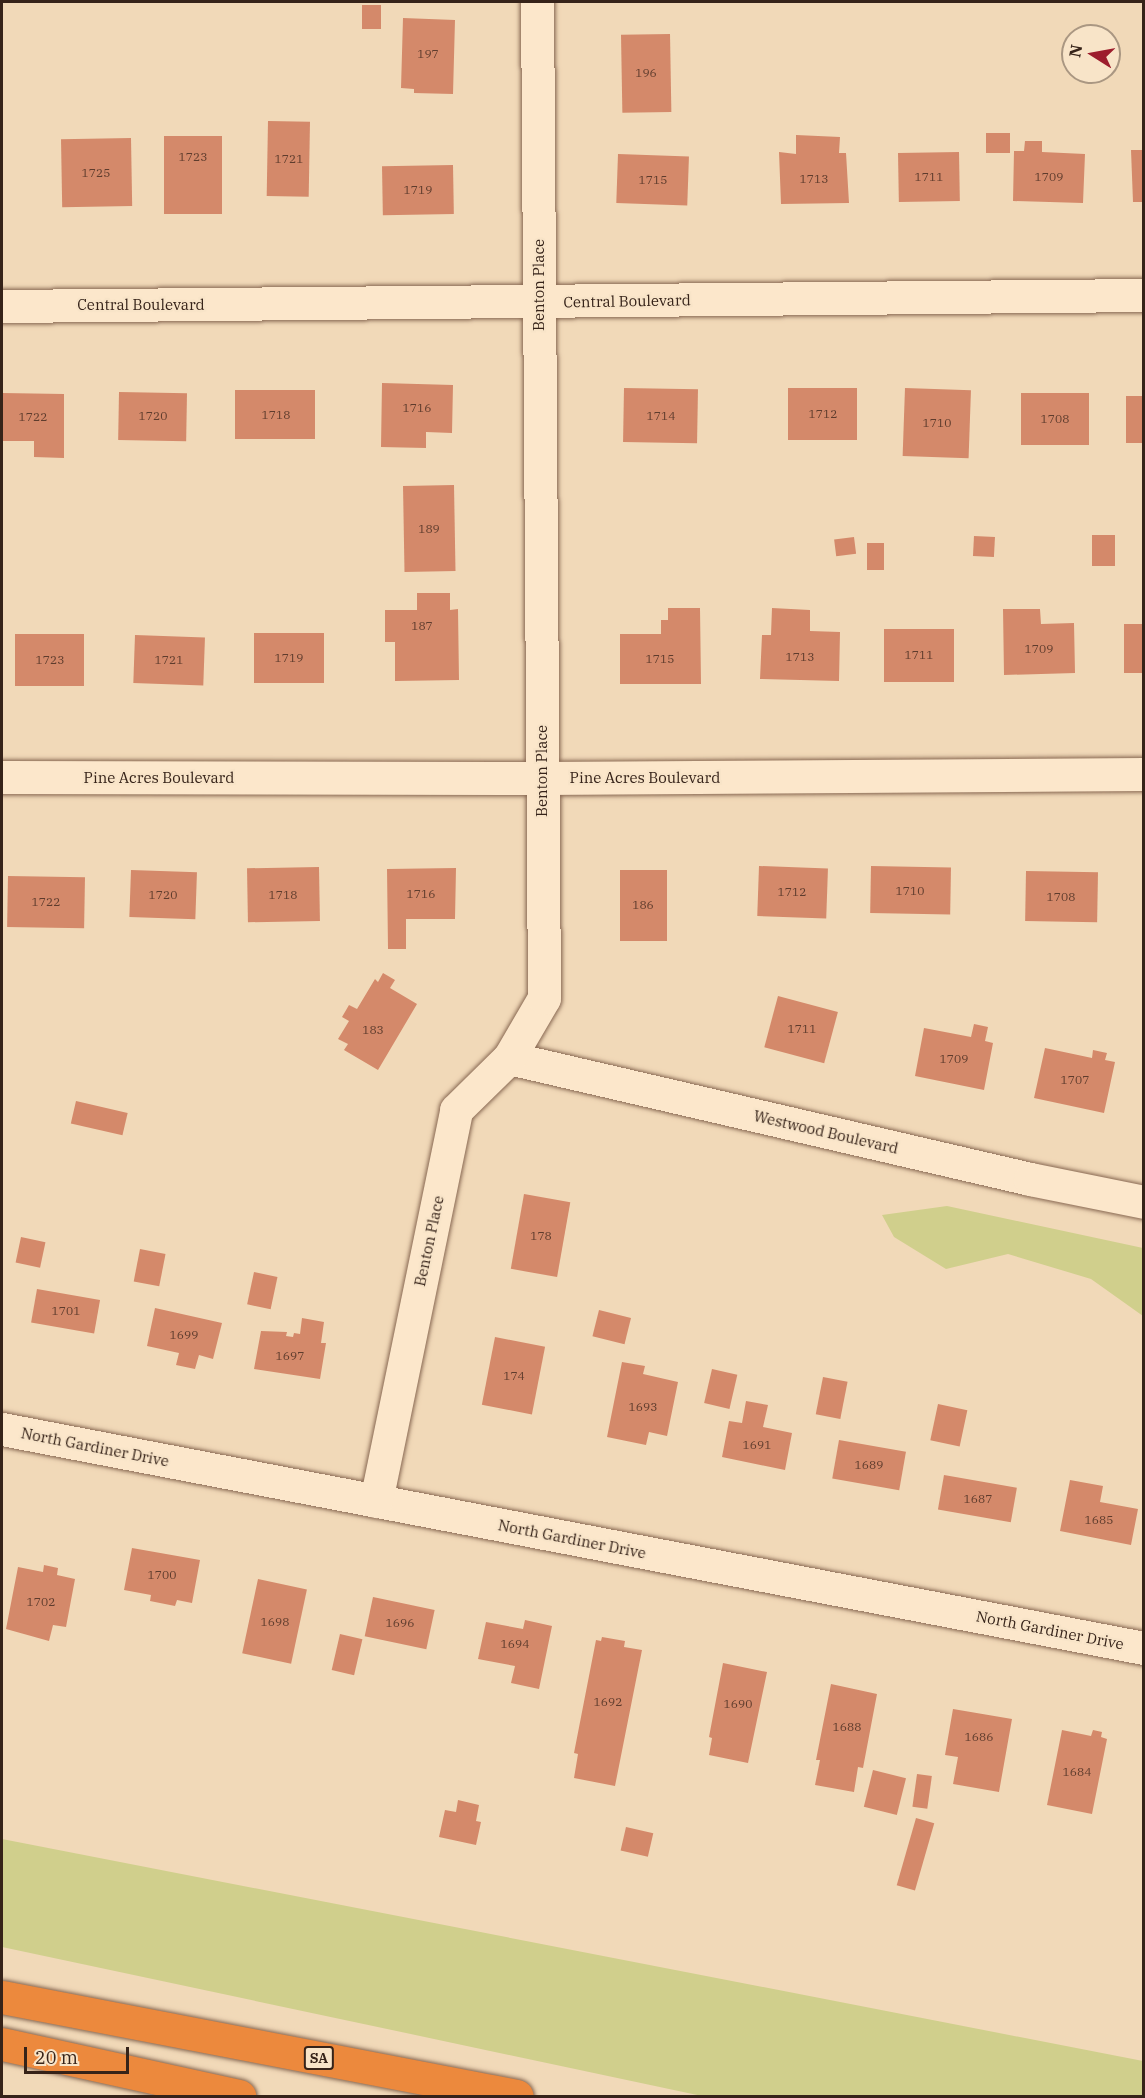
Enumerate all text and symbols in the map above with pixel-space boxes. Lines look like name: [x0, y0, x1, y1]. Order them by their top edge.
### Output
north arrow: [1061, 24, 1121, 84]
text: N: [1064, 43, 1086, 59]
house number: 197: [417, 47, 439, 61]
house number: 196: [635, 66, 657, 80]
house number: 1723: [179, 150, 207, 164]
house number: 1721: [275, 152, 303, 166]
house number: 1725: [82, 166, 110, 180]
house number: 1711: [915, 170, 943, 184]
house number: 1709: [1035, 170, 1063, 184]
house number: 1713: [800, 172, 828, 186]
house number: 1715: [639, 173, 667, 187]
house number: 1719: [404, 183, 432, 197]
street label: Benton Place: [530, 239, 548, 331]
street label: Central Boulevard: [563, 291, 691, 311]
street label: Central Boulevard: [77, 296, 205, 314]
house number: 1716: [403, 401, 431, 415]
house number: 1712: [809, 407, 837, 421]
house number: 1718: [262, 408, 290, 422]
house number: 1720: [139, 409, 167, 423]
house number: 1714: [647, 409, 675, 423]
house number: 1722: [19, 410, 47, 424]
house number: 1708: [1041, 412, 1069, 426]
house number: 1710: [923, 416, 951, 430]
house number: 189: [418, 522, 440, 536]
house number: 187: [411, 619, 433, 633]
house number: 1709: [1025, 642, 1053, 656]
house number: 1711: [905, 648, 933, 662]
house number: 1713: [786, 650, 814, 664]
house number: 1719: [275, 651, 303, 665]
house number: 1715: [646, 652, 674, 666]
house number: 1723: [36, 653, 64, 667]
house number: 1721: [155, 653, 183, 667]
street label: Benton Place: [533, 725, 551, 817]
street label: Pine Acres Boulevard: [84, 769, 234, 787]
street label: Pine Acres Boulevard: [570, 769, 720, 787]
house number: 1710: [896, 884, 924, 898]
house number: 1712: [778, 885, 806, 899]
house number: 1716: [407, 887, 435, 901]
house number: 1720: [149, 888, 177, 902]
house number: 1718: [269, 888, 297, 902]
house number: 1708: [1047, 890, 1075, 904]
house number: 1722: [32, 895, 60, 909]
house number: 186: [632, 898, 654, 912]
house number: 1711: [788, 1022, 816, 1036]
house number: 183: [362, 1023, 384, 1037]
house number: 1709: [940, 1052, 968, 1066]
house number: 1707: [1061, 1073, 1089, 1087]
street label: Westwood Boulevard: [752, 1107, 900, 1157]
street label: Benton Place: [411, 1194, 447, 1288]
house number: 178: [530, 1229, 552, 1243]
house number: 1701: [52, 1304, 80, 1318]
house number: 1699: [170, 1328, 198, 1342]
house number: 1697: [276, 1349, 304, 1363]
house number: 174: [503, 1369, 525, 1383]
house number: 1693: [629, 1400, 657, 1414]
street label: North Gardiner Drive: [20, 1424, 170, 1470]
house number: 1691: [743, 1438, 771, 1452]
house number: 1689: [855, 1458, 883, 1472]
house number: 1687: [964, 1492, 992, 1506]
house number: 1685: [1085, 1513, 1113, 1527]
street label: North Gardiner Drive: [497, 1516, 647, 1562]
house number: 1700: [148, 1568, 176, 1582]
house number: 1702: [27, 1595, 55, 1609]
street label: North Gardiner Drive: [975, 1607, 1125, 1653]
house number: 1698: [261, 1615, 289, 1629]
house number: 1696: [386, 1616, 414, 1630]
house number: 1694: [501, 1637, 529, 1651]
house number: 1692: [594, 1695, 622, 1709]
house number: 1690: [724, 1697, 752, 1711]
house number: 1688: [833, 1720, 861, 1734]
house number: 1686: [965, 1730, 993, 1744]
house number: 1684: [1063, 1765, 1091, 1779]
scale bar: [27, 2035, 132, 2073]
text: 20 m: [35, 2046, 78, 2069]
road number: SA: [302, 2047, 336, 2069]

